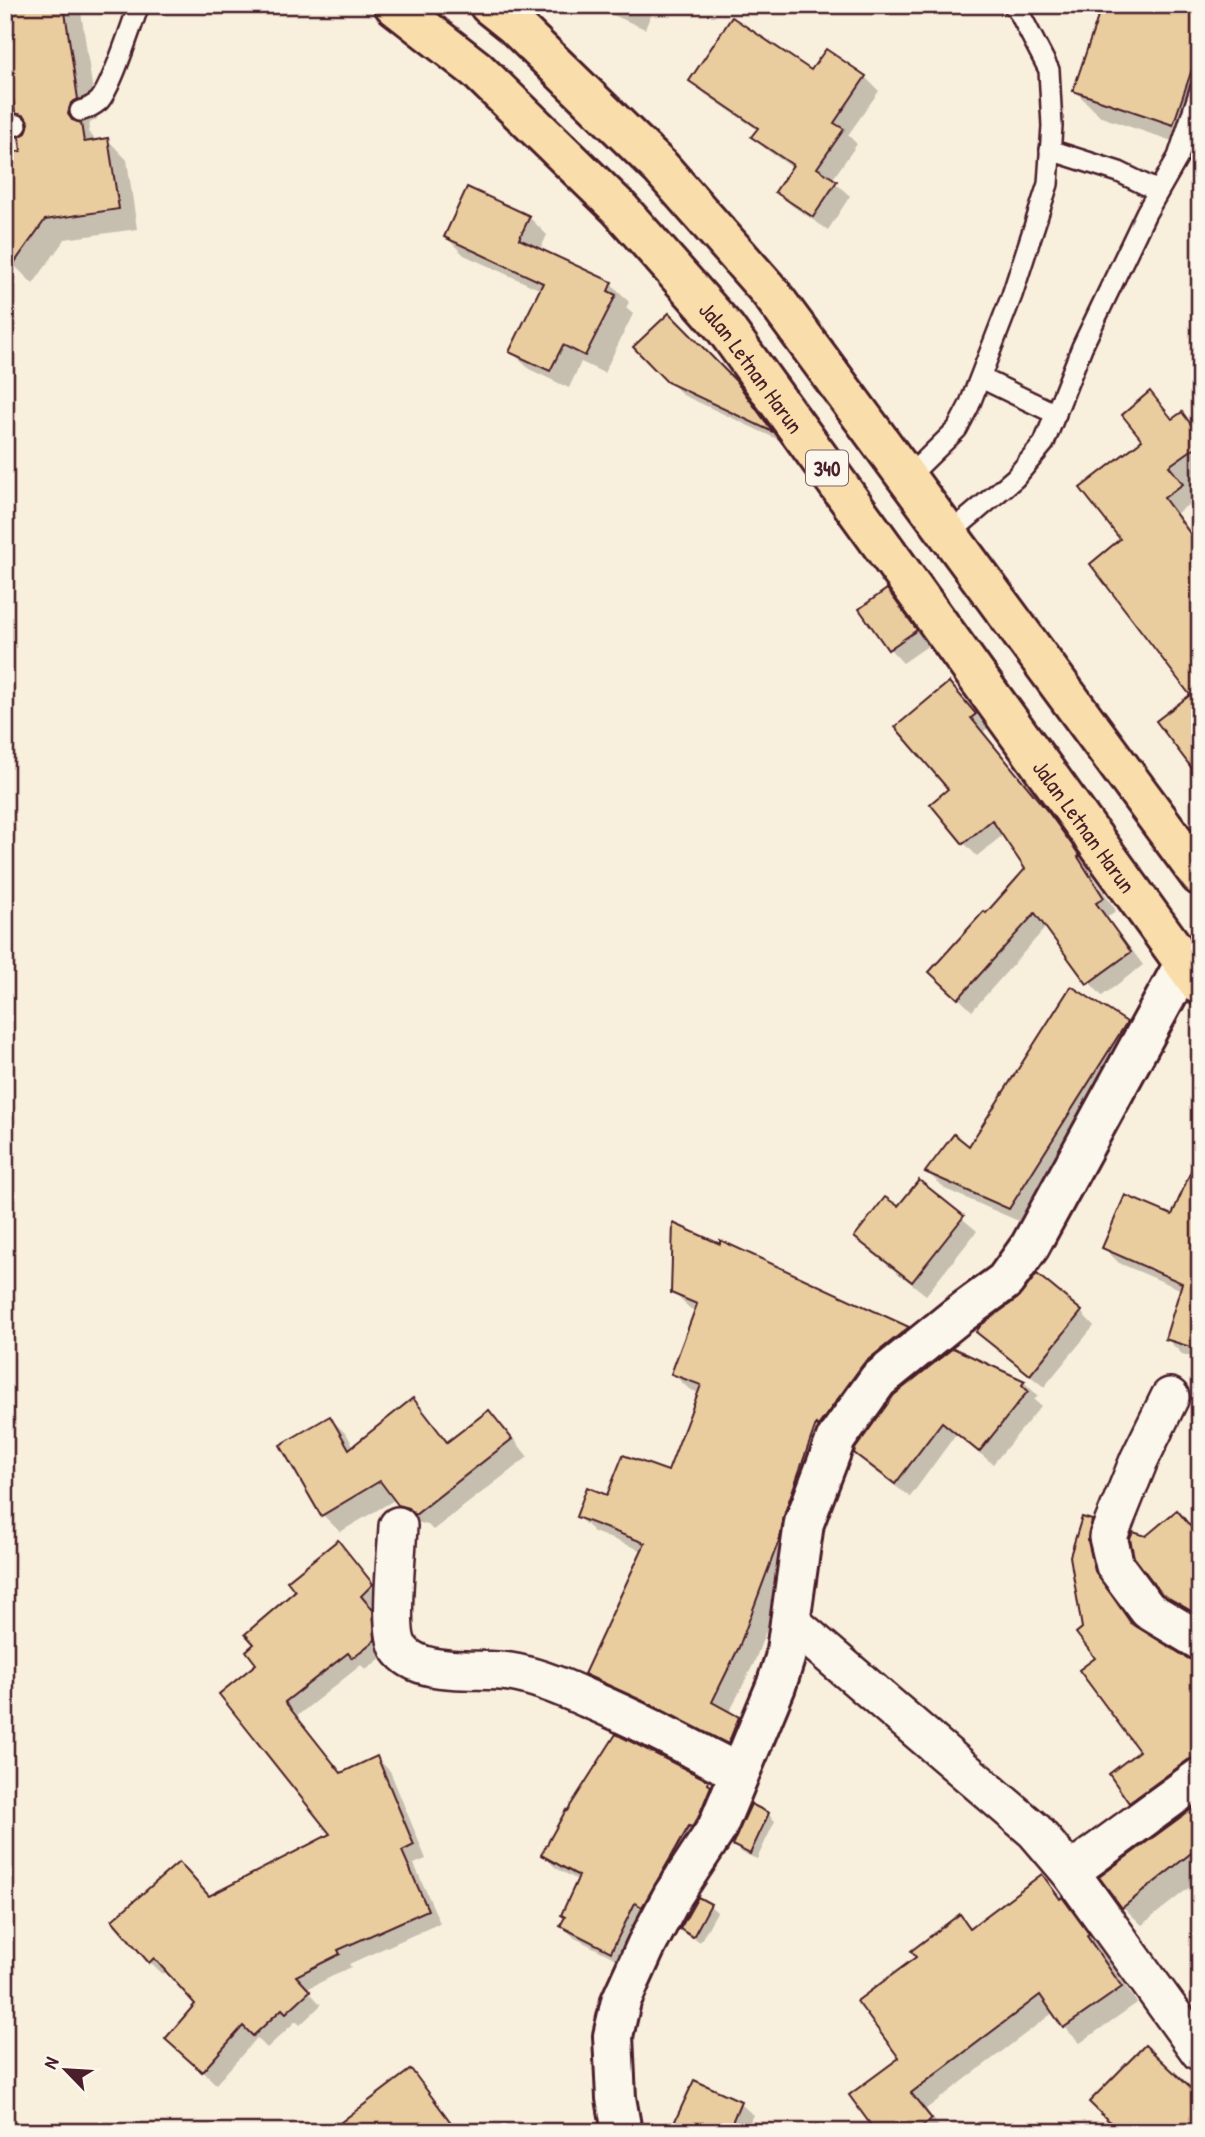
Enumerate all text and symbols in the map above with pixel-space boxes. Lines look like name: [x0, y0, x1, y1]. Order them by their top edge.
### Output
street label: Jalan Letnan Harun: [693, 294, 811, 439]
road number: 340: [806, 450, 848, 486]
street label: Jalan Letnan Harun: [1026, 753, 1144, 899]
north arrow: [32, 2036, 102, 2106]
text: N: [37, 2053, 65, 2073]

